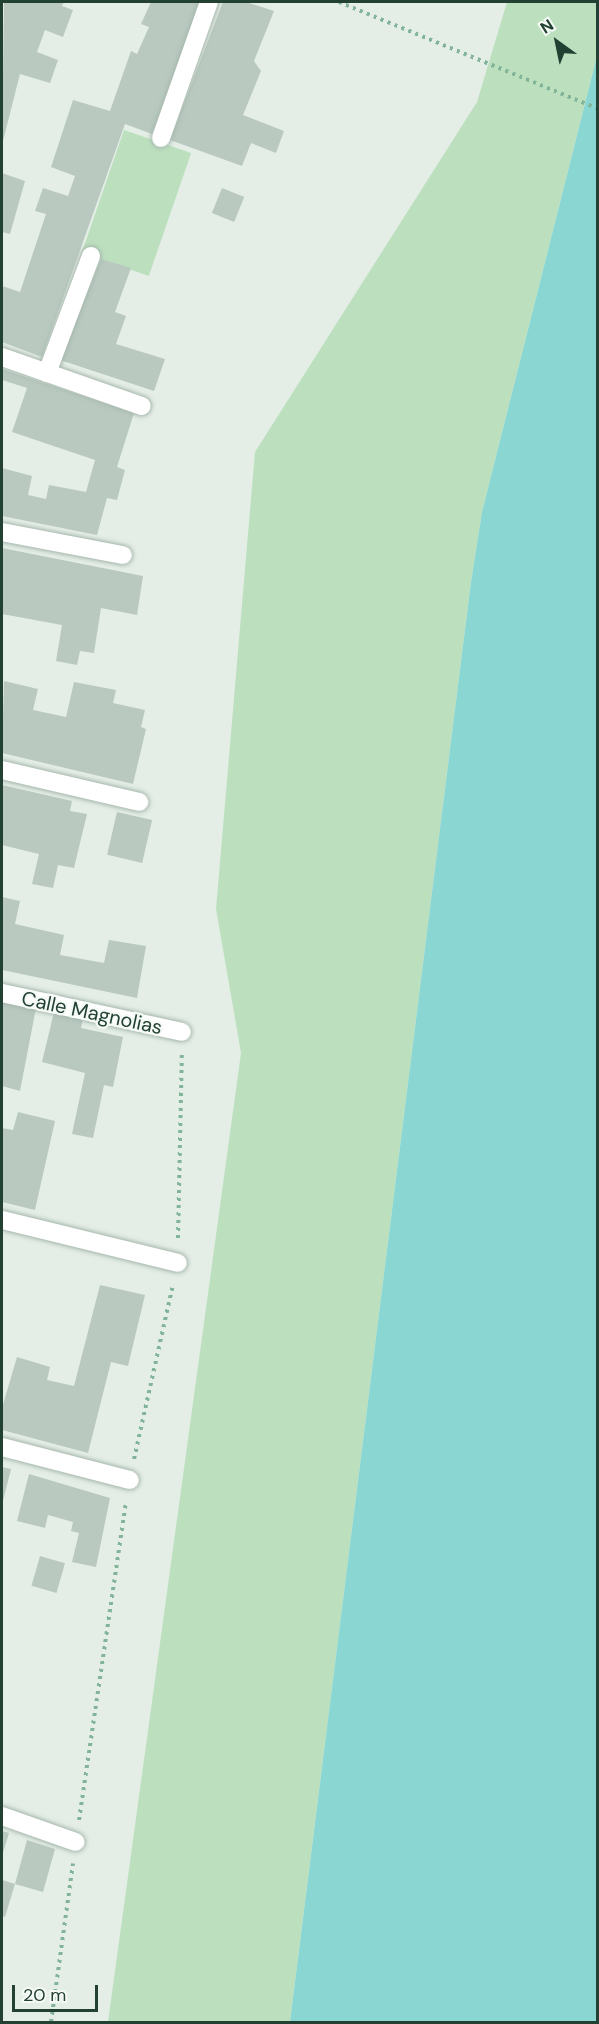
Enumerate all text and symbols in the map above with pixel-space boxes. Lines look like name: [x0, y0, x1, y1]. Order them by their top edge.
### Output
north arrow: [527, 12, 587, 72]
text: N: [536, 15, 558, 38]
street label: Calle Magnolias: [19, 986, 165, 1040]
scale bar: [15, 1973, 100, 2011]
text: 20 m: [23, 1983, 66, 2007]

